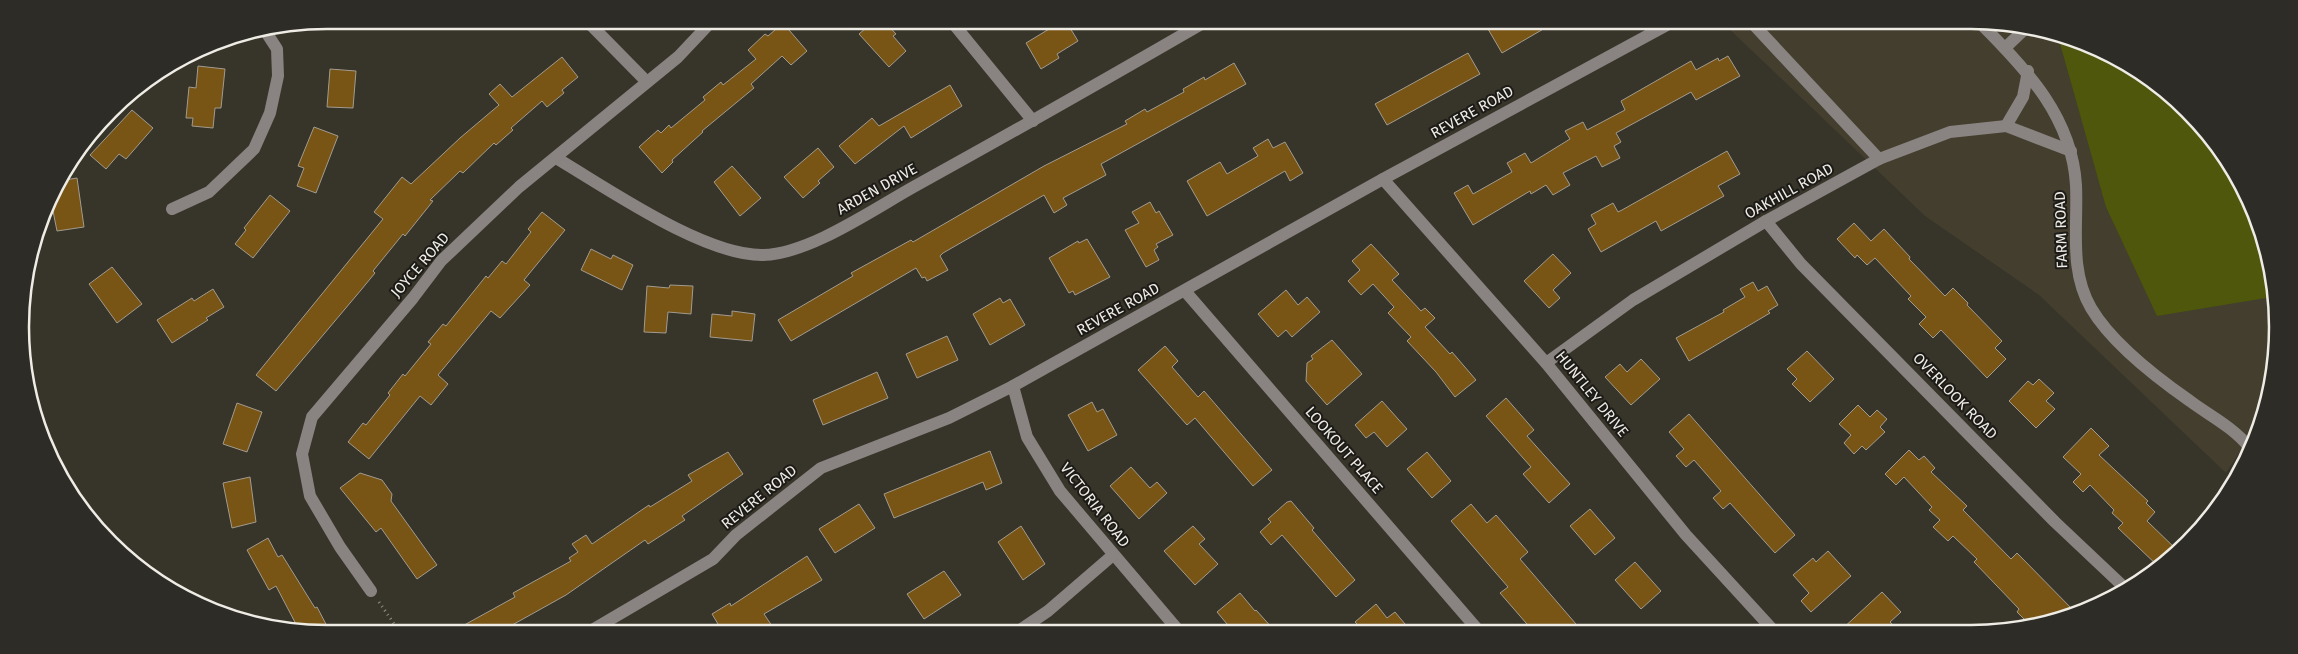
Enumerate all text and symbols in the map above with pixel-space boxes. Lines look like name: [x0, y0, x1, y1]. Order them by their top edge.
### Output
street label: REVERE ROAD: [1427, 82, 1517, 142]
street label: OAKHILL ROAD: [1742, 159, 1836, 223]
street label: ARDEN DRIVE: [834, 160, 920, 218]
street label: FARM ROAD: [2051, 191, 2071, 269]
street label: JOYCE ROAD: [387, 229, 453, 301]
street label: REVERE ROAD: [1073, 279, 1163, 339]
street label: HUNTLEY DRIVE: [1552, 347, 1632, 441]
street label: OVERLOOK ROAD: [1909, 349, 2001, 443]
street label: LOOKOUT PLACE: [1301, 403, 1387, 497]
street label: VICTORIA ROAD: [1056, 459, 1134, 551]
street label: REVERE ROAD: [718, 461, 800, 533]

